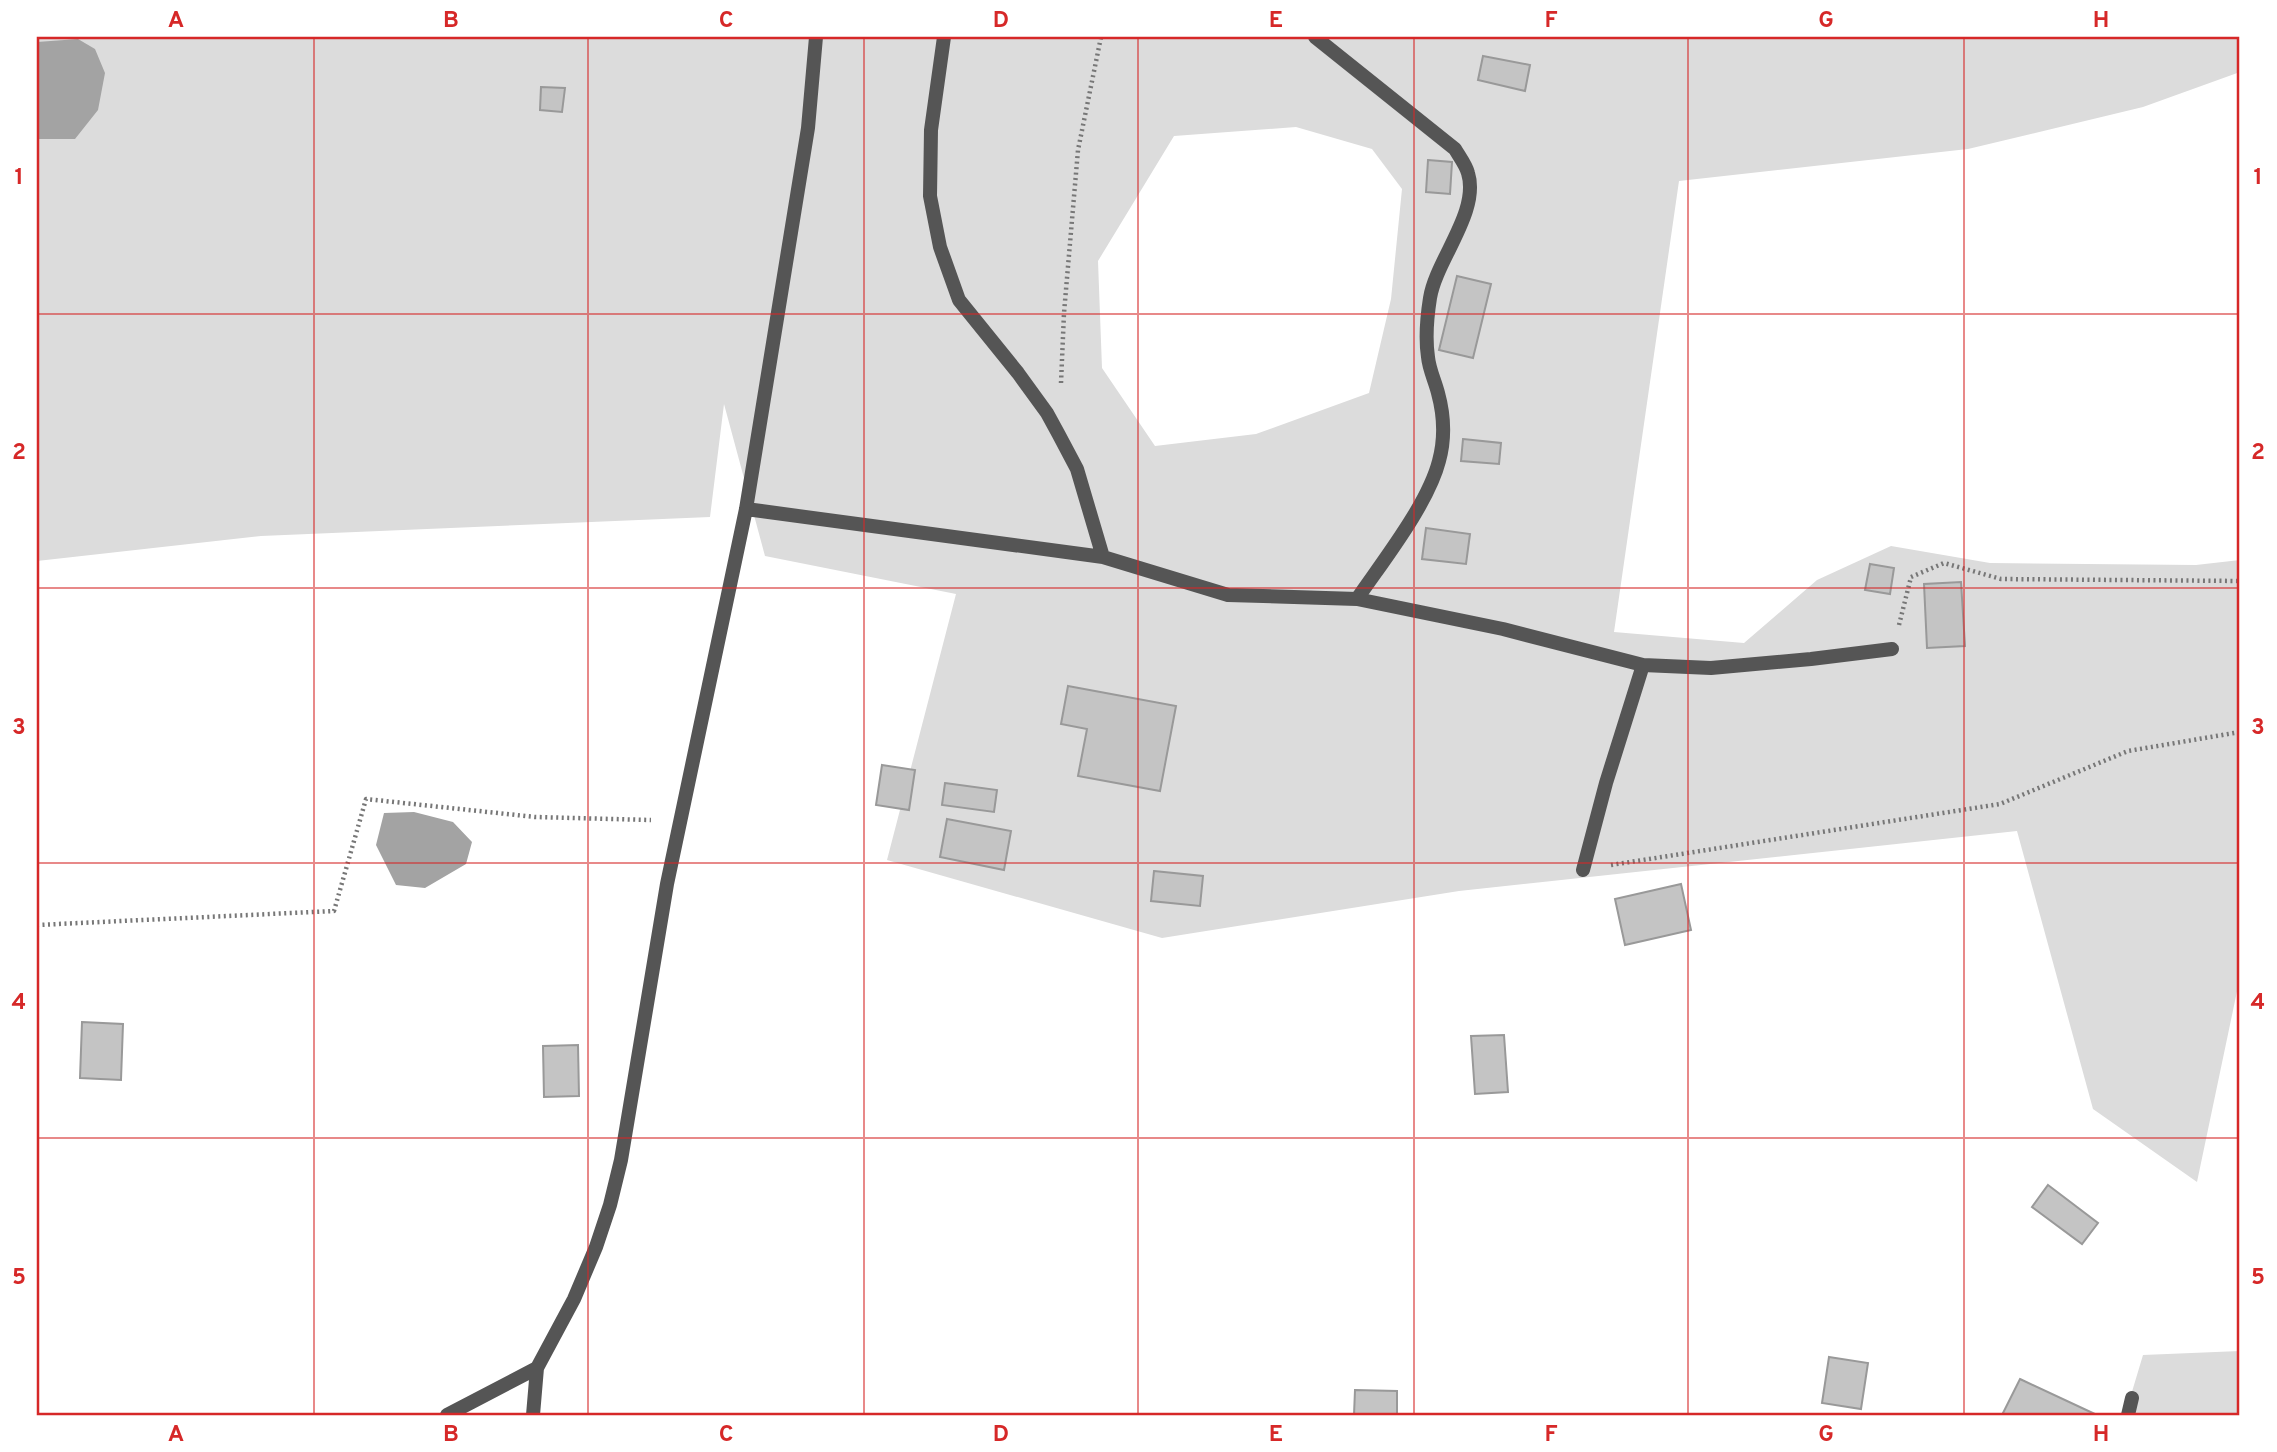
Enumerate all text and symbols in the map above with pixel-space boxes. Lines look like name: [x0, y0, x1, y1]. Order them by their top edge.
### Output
text: A: [168, 7, 184, 36]
text: B: [443, 7, 459, 36]
text: C: [719, 7, 733, 36]
text: D: [993, 7, 1009, 36]
text: E: [1269, 7, 1283, 36]
text: F: [1544, 7, 1558, 36]
text: G: [1818, 7, 1834, 36]
text: H: [2093, 7, 2109, 36]
text: 1: [14, 164, 24, 193]
text: 1: [2253, 164, 2263, 193]
text: 2: [12, 439, 26, 468]
text: 2: [2251, 439, 2265, 468]
text: 3: [12, 714, 26, 743]
text: 3: [2251, 714, 2265, 743]
text: 4: [12, 989, 26, 1018]
text: 4: [2251, 989, 2265, 1018]
text: 5: [12, 1264, 26, 1293]
text: 5: [2251, 1264, 2265, 1293]
text: A: [168, 1421, 184, 1450]
text: B: [443, 1421, 459, 1450]
text: C: [719, 1421, 733, 1450]
text: D: [993, 1421, 1009, 1450]
text: E: [1269, 1421, 1283, 1450]
text: F: [1544, 1421, 1558, 1450]
text: G: [1818, 1421, 1834, 1450]
text: H: [2093, 1421, 2109, 1450]

